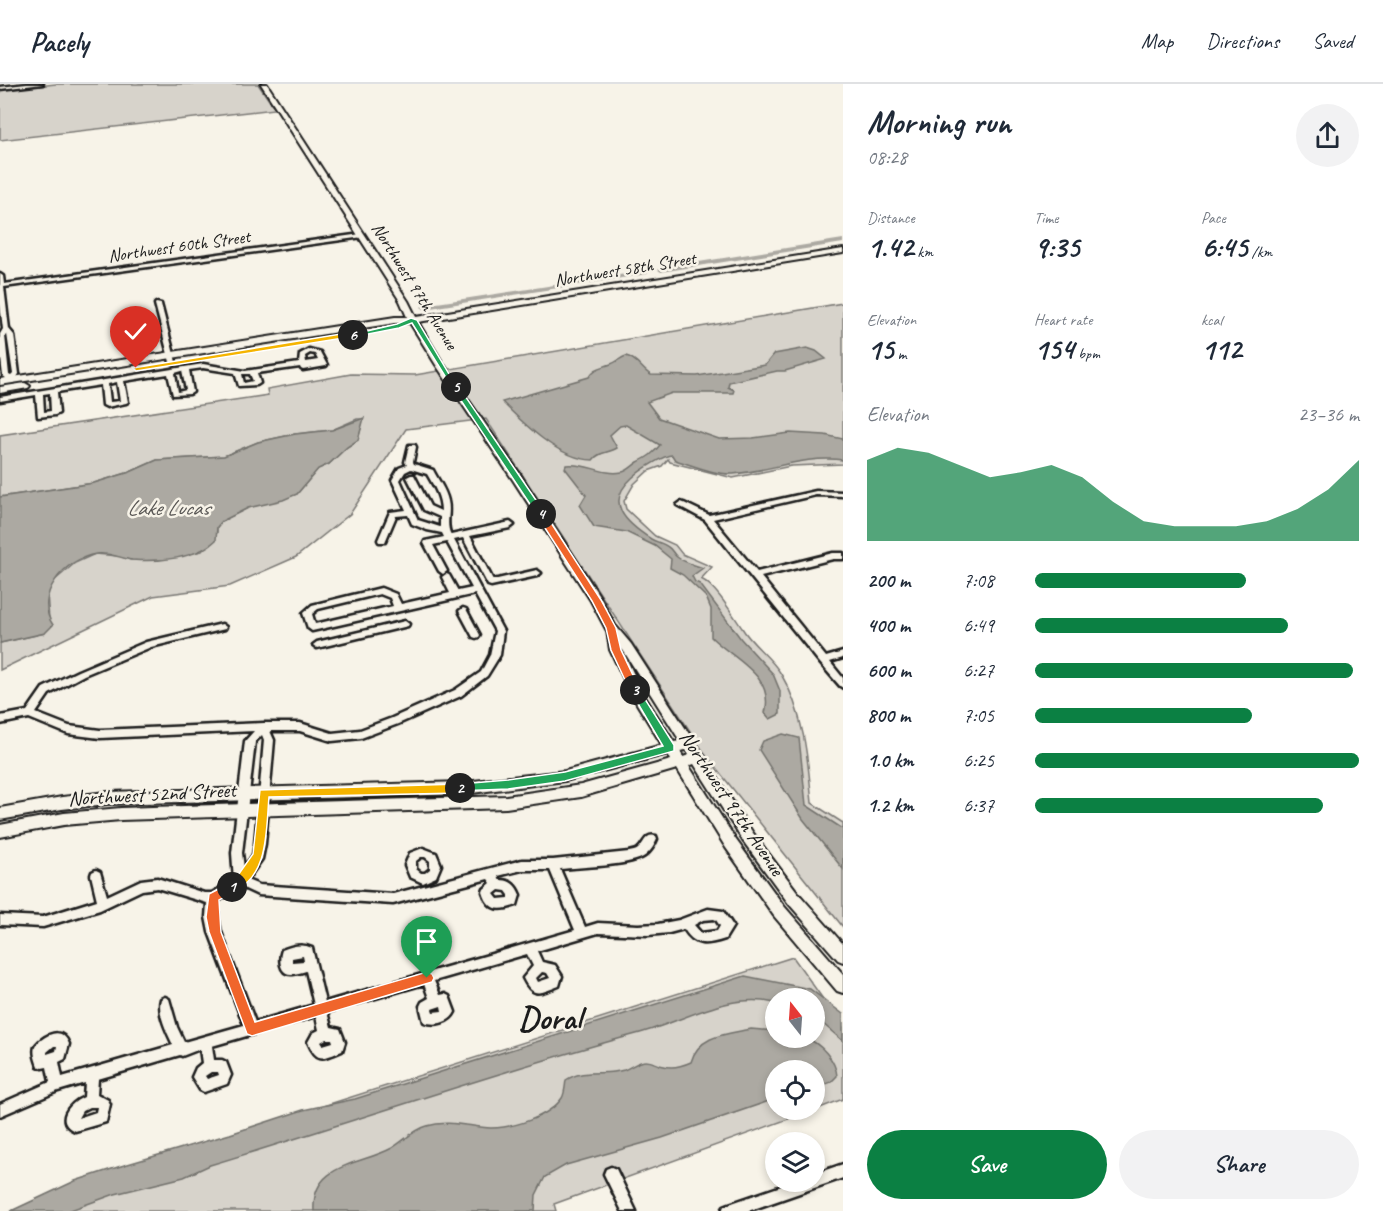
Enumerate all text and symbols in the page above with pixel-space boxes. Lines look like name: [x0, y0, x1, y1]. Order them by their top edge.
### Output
text: Pacely: [30, 24, 89, 59]
text: Map: [1141, 28, 1173, 54]
text: Directions: [1206, 28, 1279, 54]
text: Saved: [1312, 28, 1353, 54]
text: Morning run: [867, 101, 1011, 143]
button: share: [1296, 104, 1359, 167]
text: 08:28: [867, 145, 907, 170]
text: Distance: [867, 208, 915, 228]
text: Time: [1034, 208, 1058, 228]
text: Pace: [1201, 208, 1226, 228]
street label: Northwest 97th Avenue: [367, 218, 463, 354]
street label: Northwest 60th Street: [107, 225, 253, 267]
text: 1.42: [867, 228, 913, 266]
text: 9:35: [1034, 228, 1080, 266]
text: 6:45: [1201, 228, 1248, 266]
text: km: [913, 242, 933, 262]
text: /km: [1248, 242, 1272, 262]
street label: Northwest 58th Street: [553, 247, 699, 291]
pin: [110, 306, 161, 368]
text: Elevation: [867, 310, 916, 330]
text: Heart rate: [1034, 310, 1092, 330]
text: kcal: [1201, 310, 1222, 330]
icon: check: [119, 315, 152, 348]
pin: 6: [338, 320, 368, 350]
text: 6: [349, 325, 357, 345]
text: 15: [867, 330, 894, 368]
text: 154: [1034, 330, 1074, 368]
text: 112: [1201, 330, 1242, 368]
text: m: [894, 344, 906, 364]
text: bpm: [1074, 344, 1100, 364]
pin: 5: [441, 372, 471, 402]
text: 5: [453, 377, 459, 397]
text: Elevation: [867, 402, 929, 427]
text: 23–36 m: [1298, 402, 1359, 427]
water label: Lake Lucas: [127, 494, 212, 522]
pin: 4: [526, 499, 556, 529]
text: 4: [537, 504, 545, 524]
text: 200 m: [867, 568, 910, 593]
text: 7:08: [963, 568, 994, 593]
text: 400 m: [867, 613, 910, 638]
text: 6:49: [963, 613, 994, 638]
text: 600 m: [867, 658, 911, 683]
text: 6:27: [963, 658, 994, 683]
pin: 3: [620, 675, 650, 705]
text: 3: [631, 680, 639, 700]
text: 800 m: [867, 703, 910, 728]
text: 7:05: [963, 703, 994, 728]
street label: Northwest 97th Avenue: [674, 725, 791, 882]
text: 1.0 km: [867, 748, 914, 773]
text: 6:25: [963, 748, 994, 773]
pin: 2: [445, 773, 475, 803]
street label: Northwest 52nd Street: [67, 777, 239, 811]
text: 2: [456, 778, 464, 798]
text: 1.2 km: [867, 793, 914, 818]
text: 6:37: [963, 793, 994, 818]
pin: 1: [217, 872, 247, 902]
text: 1: [228, 877, 236, 897]
pin: [401, 916, 452, 978]
icon: arrive: [410, 925, 443, 958]
north arrow: [765, 988, 825, 1048]
map controls: [765, 988, 825, 1192]
district label: Doral: [519, 997, 588, 1039]
button: locate: [765, 1060, 825, 1120]
button: Save: [867, 1130, 1107, 1199]
button: Share: [1119, 1130, 1359, 1199]
button: layers: [765, 1132, 825, 1192]

